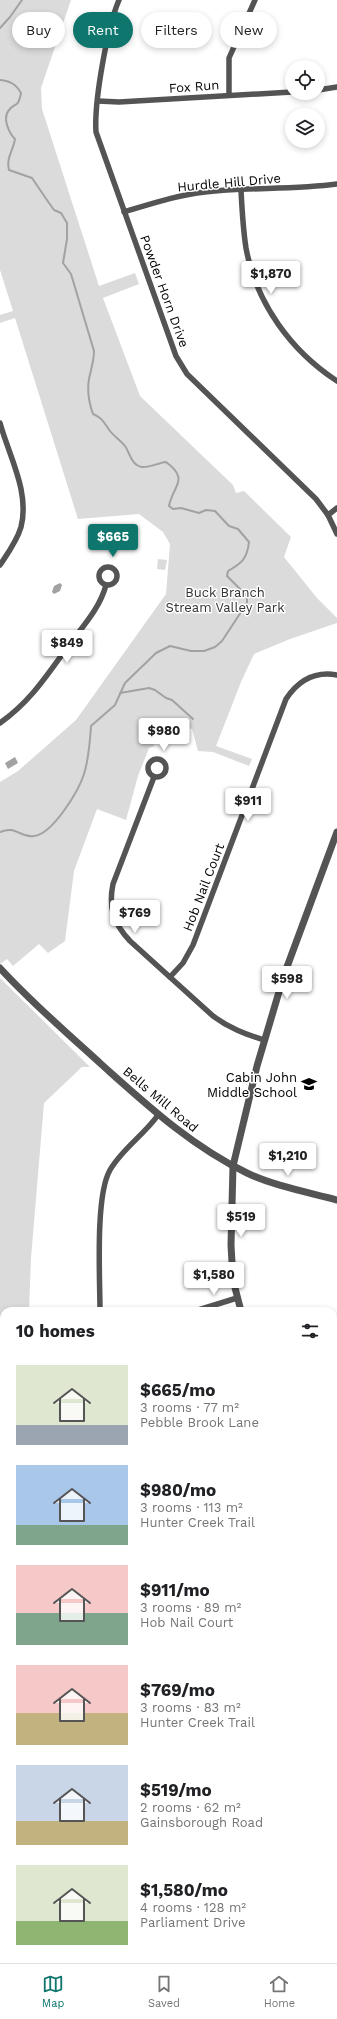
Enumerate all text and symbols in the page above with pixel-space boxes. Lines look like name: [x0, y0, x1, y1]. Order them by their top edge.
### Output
chip: Buy: [12, 12, 65, 48]
chip: Rent: [73, 12, 133, 48]
chip: Filters: [141, 12, 212, 48]
chip: New: [220, 12, 277, 48]
map controls: [285, 60, 325, 148]
button: locate: [285, 60, 325, 100]
street label: Fox Run: [168, 77, 220, 96]
button: layers: [285, 108, 325, 148]
street label: Hurdle Hill Drive: [177, 170, 281, 194]
street label: Powder Horn Drive: [137, 233, 192, 349]
pin: $1,870: [238, 261, 304, 295]
text: $1,870: [250, 266, 292, 281]
pin: $665: [89, 524, 137, 558]
text: $665: [97, 529, 129, 544]
park label: Buck Branch Stream Valley Park: [165, 585, 285, 615]
pin: $849: [43, 630, 91, 664]
text: $849: [51, 635, 83, 650]
pin: $980: [140, 718, 188, 752]
text: $980: [148, 723, 180, 738]
pin: $911: [224, 788, 272, 822]
text: $911: [234, 793, 262, 808]
street label: Hob Nail Court: [180, 840, 227, 933]
pin: $769: [111, 900, 159, 934]
text: $769: [119, 905, 151, 920]
pin: $598: [263, 966, 311, 1000]
text: $598: [271, 971, 303, 986]
street label: Bells Mill Road: [120, 1064, 201, 1135]
place label: Cabin John Middle School: [207, 1070, 297, 1100]
school or university icon: Cabin John Middle School: [300, 1075, 318, 1093]
pin: $1,210: [255, 1143, 321, 1177]
text: $1,210: [268, 1148, 308, 1163]
pin: $519: [217, 1204, 265, 1238]
text: $519: [226, 1209, 256, 1224]
pin: $1,580: [181, 1262, 247, 1296]
text: $1,580: [193, 1267, 235, 1282]
icon: filters: [299, 1320, 321, 1342]
text: 10 homes: [16, 1321, 95, 1341]
text: $665/mo: [140, 1380, 215, 1400]
icon: home: [48, 1381, 96, 1429]
text: 3 rooms · 77 m²: [140, 1400, 239, 1415]
text: Pebble Brook Lane: [140, 1415, 259, 1430]
text: $980/mo: [140, 1480, 216, 1500]
icon: home: [48, 1481, 96, 1529]
text: 3 rooms · 113 m²: [140, 1500, 243, 1515]
text: Hunter Creek Trail: [140, 1515, 255, 1530]
text: $911/mo: [140, 1580, 210, 1600]
icon: home: [48, 1581, 96, 1629]
text: 3 rooms · 89 m²: [140, 1600, 241, 1615]
text: Hob Nail Court: [140, 1615, 233, 1630]
text: $769/mo: [140, 1680, 215, 1700]
icon: home: [48, 1681, 96, 1729]
text: 3 rooms · 83 m²: [140, 1700, 241, 1715]
text: Hunter Creek Trail: [140, 1715, 255, 1730]
text: $519/mo: [140, 1780, 212, 1800]
icon: home: [48, 1781, 96, 1829]
text: 2 rooms · 62 m²: [140, 1800, 241, 1815]
text: Gainsborough Road: [140, 1815, 263, 1830]
text: $1,580/mo: [140, 1880, 228, 1900]
icon: home: [48, 1881, 96, 1929]
text: 4 rooms · 128 m²: [140, 1900, 246, 1915]
text: Parliament Drive: [140, 1915, 245, 1930]
tab: Map: [42, 1973, 64, 2010]
tab: Saved: [148, 1973, 180, 2010]
tab: Home: [264, 1973, 295, 2010]

